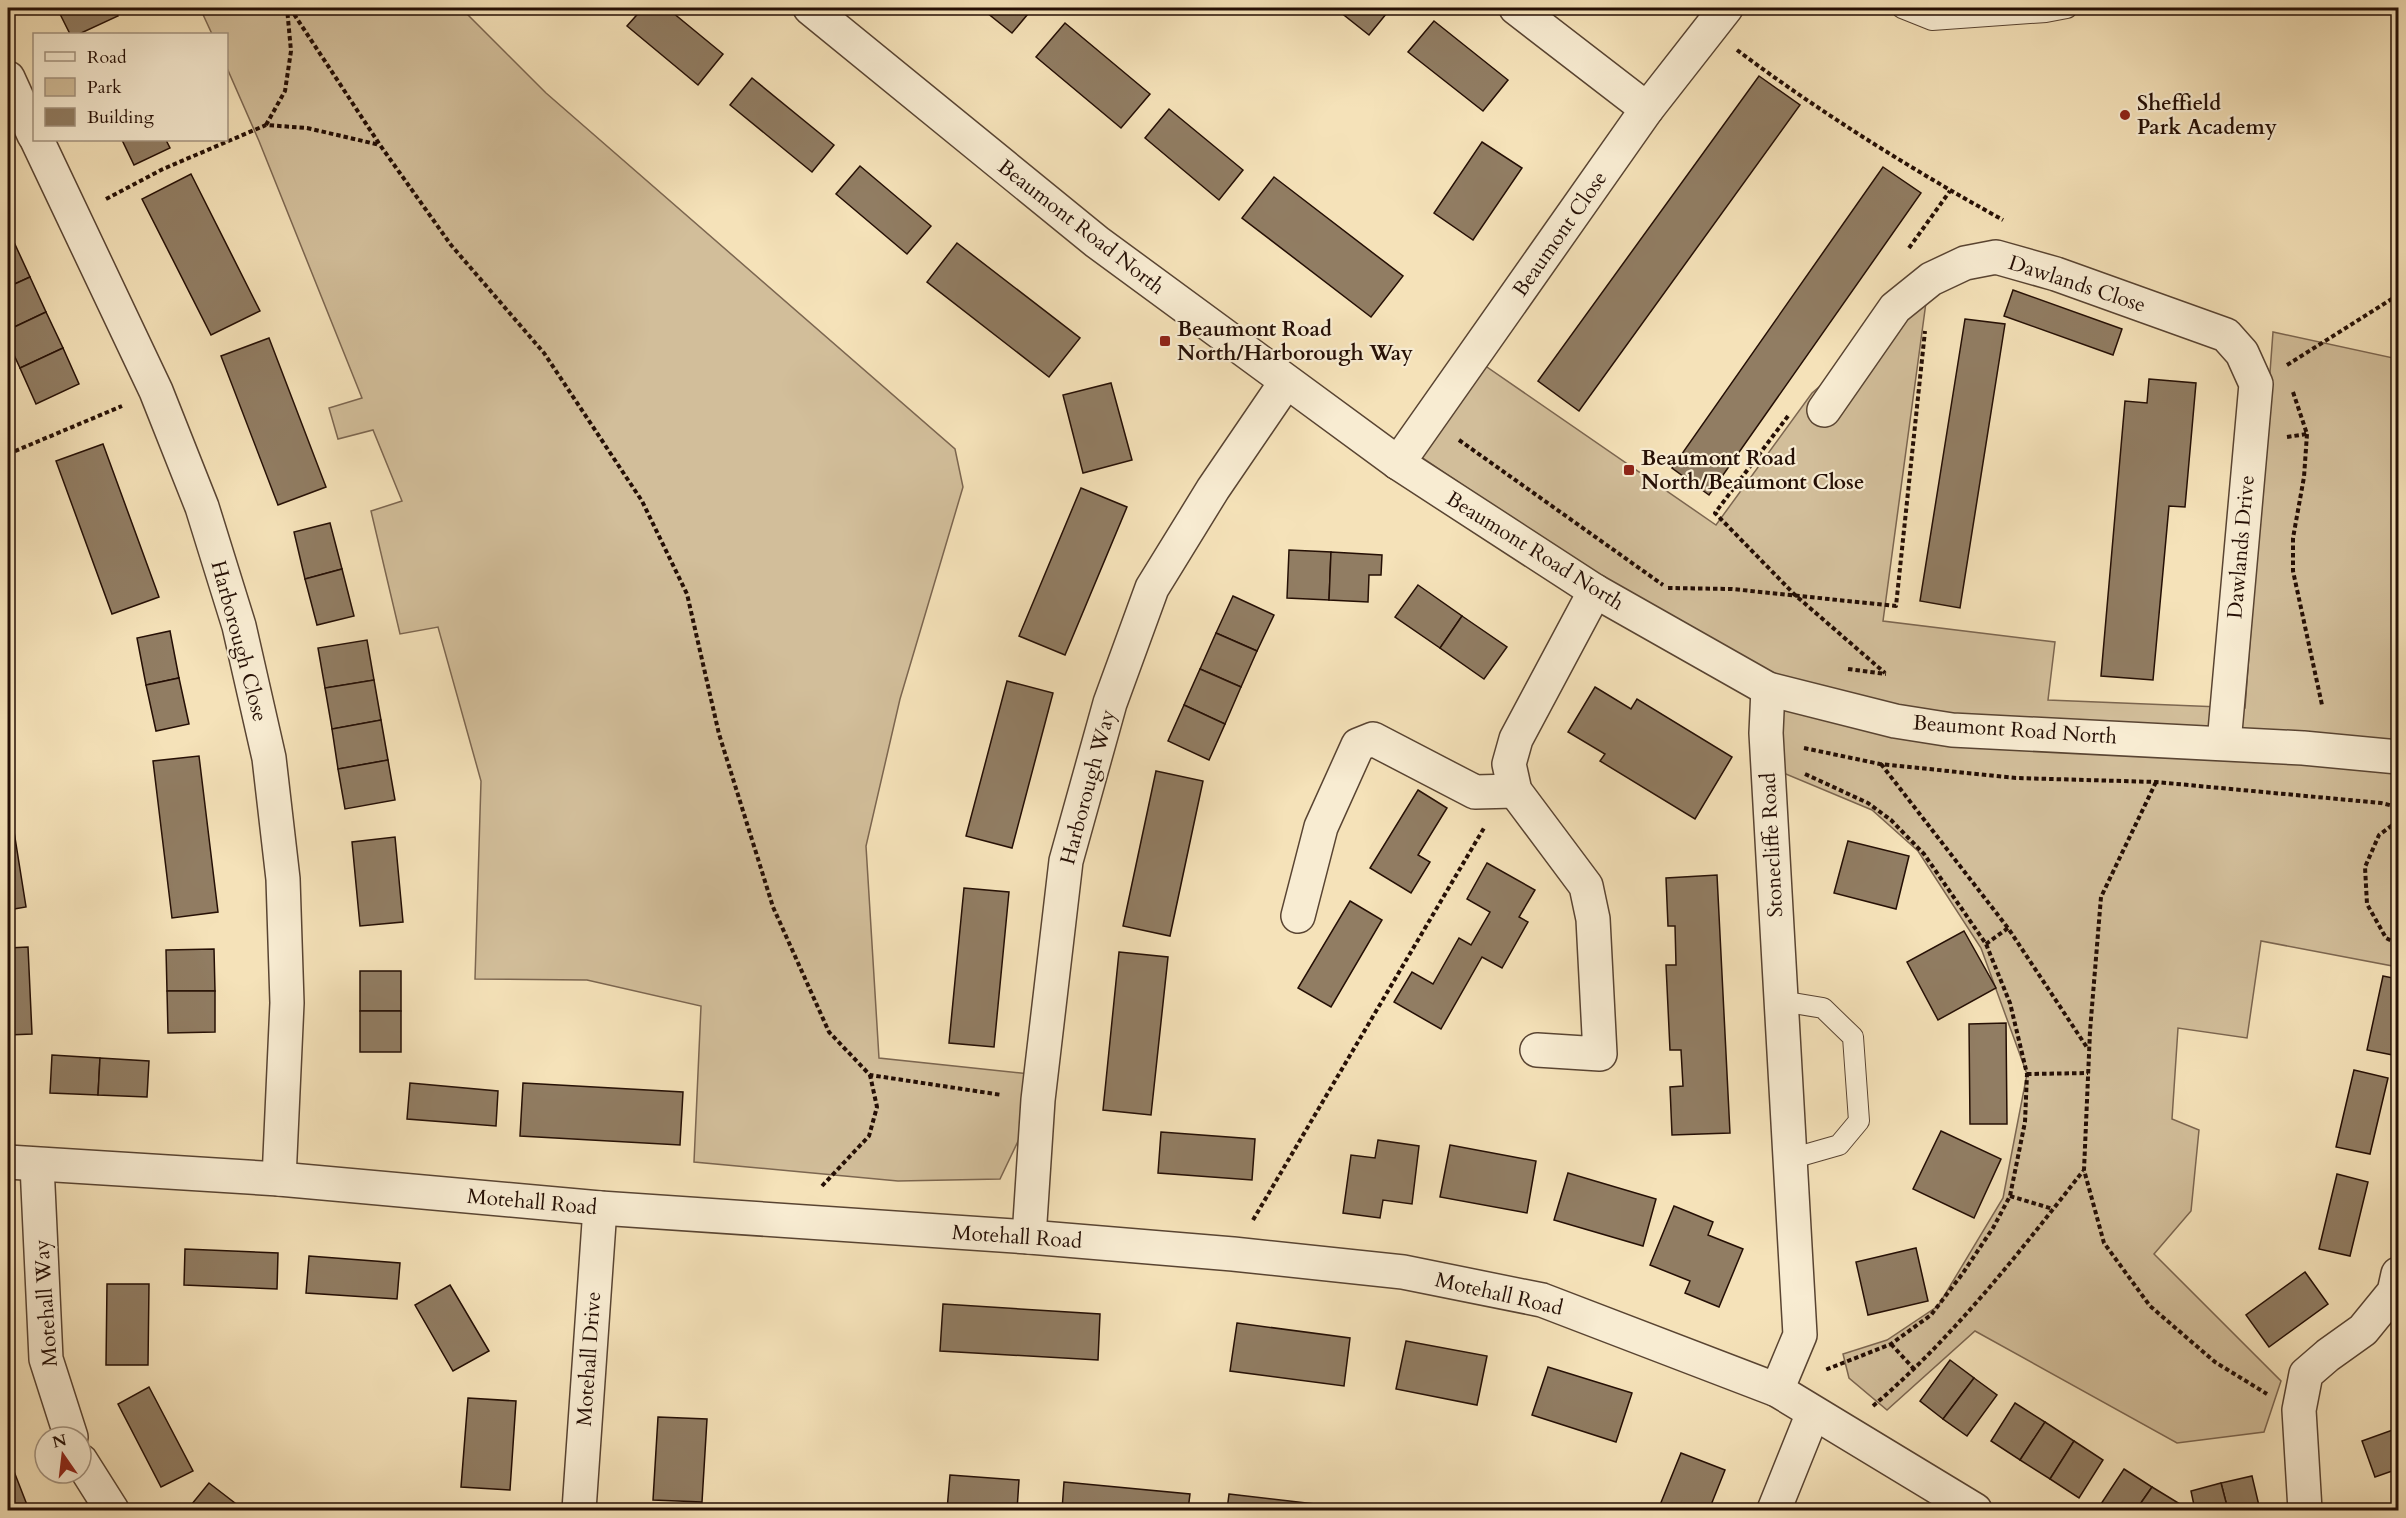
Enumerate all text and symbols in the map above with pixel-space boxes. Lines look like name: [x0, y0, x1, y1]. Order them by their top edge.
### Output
legend: [33, 33, 228, 141]
text: Road: [87, 45, 127, 70]
text: Park: [87, 75, 122, 100]
place label: Sheffield Park Academy: [2137, 89, 2277, 142]
text: Building: [87, 105, 155, 130]
marker: Sheffield Park Academy: [2118, 108, 2132, 122]
street label: Beaumont Road North: [991, 153, 1171, 302]
street label: Beaumont Close: [1506, 165, 1614, 303]
street label: Dawlands Close: [2005, 248, 2149, 320]
place label: Beaumont Road North/Harborough Way: [1177, 315, 1413, 368]
marker: Beaumont Road North/Harborough Way: [1158, 334, 1172, 348]
place label: Beaumont Road North/Beaumont Close: [1641, 444, 1864, 497]
marker: Beaumont Road North/Beaumont Close: [1622, 463, 1636, 477]
street label: Dawlands Drive: [2220, 474, 2262, 620]
street label: Beaumont Road North: [1441, 484, 1630, 618]
street label: Harborough Close: [204, 557, 274, 725]
street label: Harborough Way: [1053, 706, 1123, 868]
street label: Beaumont Road North: [1912, 708, 2119, 752]
street label: Stonecliffe Road: [1754, 772, 1790, 918]
street label: Motehall Road: [466, 1182, 598, 1222]
street label: Motehall Road: [951, 1218, 1083, 1256]
street label: Motehall Way: [27, 1238, 65, 1368]
street label: Motehall Road: [1432, 1265, 1566, 1323]
street label: Motehall Drive: [570, 1291, 608, 1427]
north arrow: [33, 1425, 93, 1485]
text: N: [50, 1429, 69, 1454]

